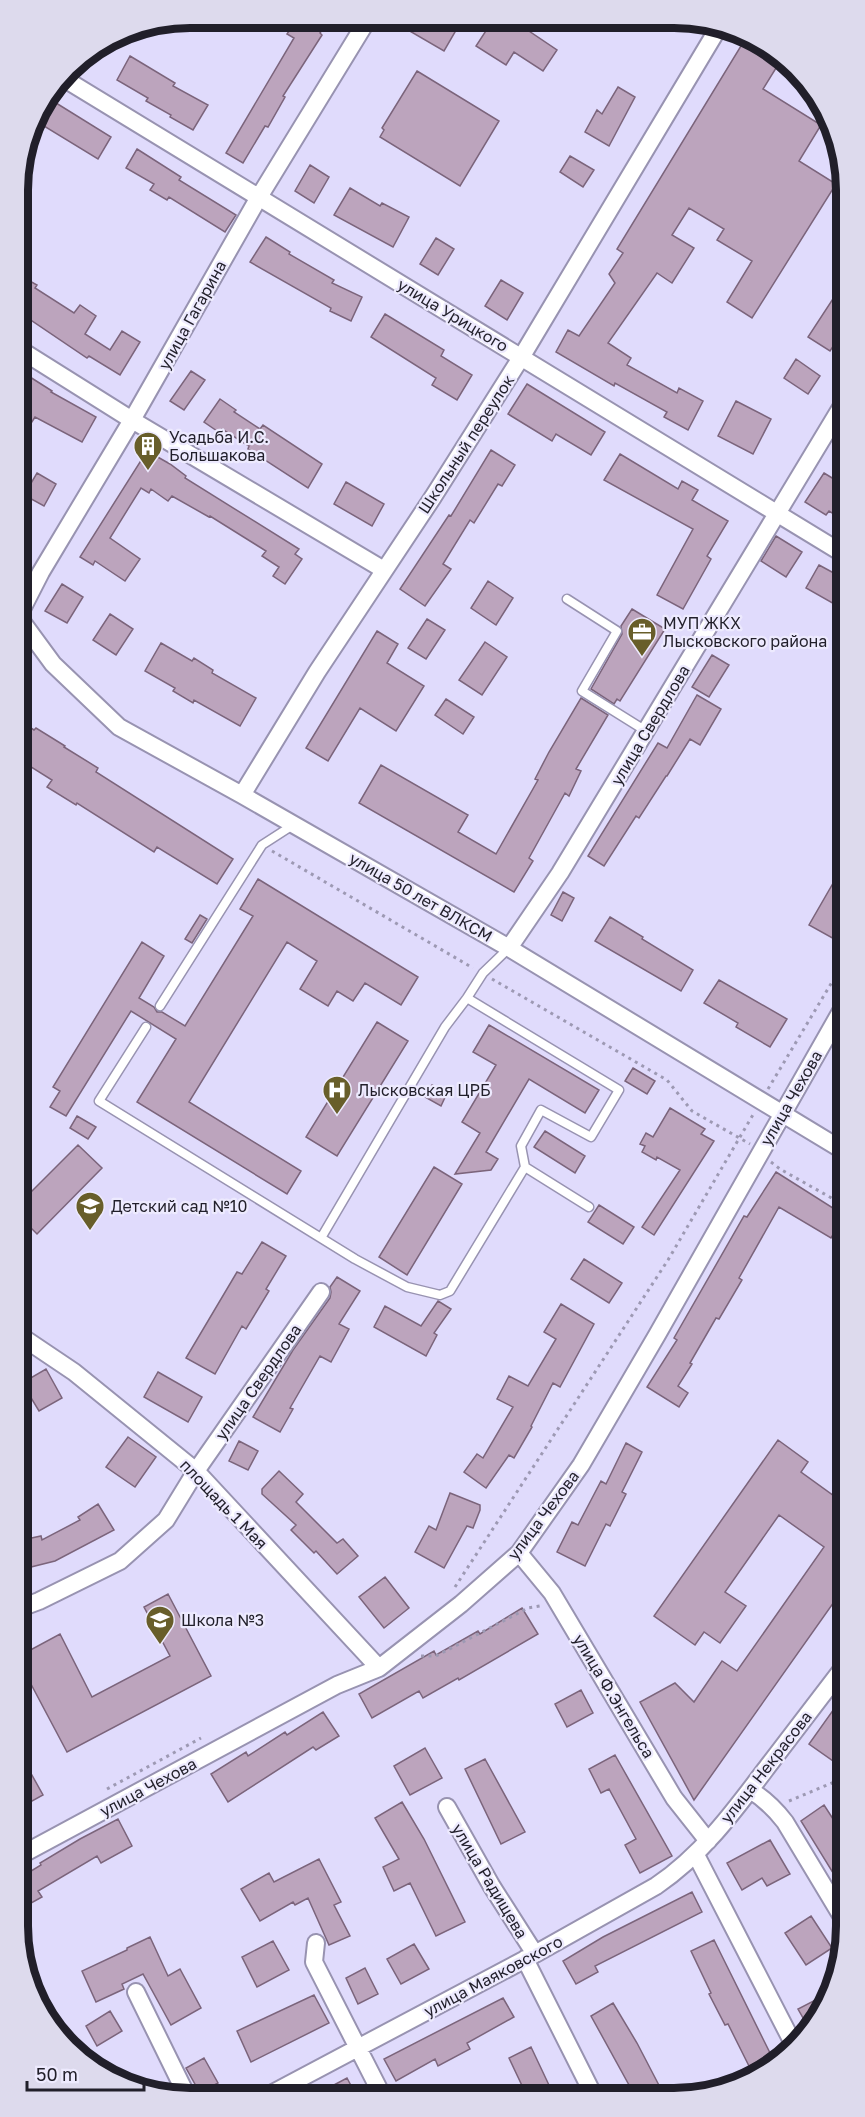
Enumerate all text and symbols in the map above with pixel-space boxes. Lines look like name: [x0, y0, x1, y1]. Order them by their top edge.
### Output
street label: улица Гагарина: [154, 257, 230, 373]
street label: улица Урицкого: [394, 274, 512, 356]
street label: Школьный переулок: [414, 371, 518, 517]
place label: Усадьба И.С. Большакова: [169, 427, 269, 465]
building icon: Усадьба И.С. Большакова: [132, 430, 164, 472]
place label: МУП ЖКХ Лысковского района: [663, 613, 827, 651]
office icon: МУП ЖКХ Лысковского района: [626, 616, 658, 658]
street label: улица Свердлова: [606, 661, 694, 789]
street label: улица 50 лет ВЛКСМ: [346, 848, 496, 946]
street label: улица Чехова: [756, 1047, 826, 1149]
hospital icon: Лысковская ЦРБ: [321, 1074, 353, 1116]
place label: Лысковская ЦРБ: [358, 1080, 491, 1100]
school or university icon: Детский сад №10: [74, 1190, 106, 1232]
place label: Детский сад №10: [111, 1196, 247, 1216]
street label: улица Свердлова: [211, 1320, 305, 1444]
street label: площадь 1 Мая: [176, 1455, 272, 1553]
street label: улица Чехова: [503, 1466, 583, 1564]
school or university icon: Школа №3: [144, 1604, 176, 1646]
place label: Школа №3: [181, 1610, 264, 1630]
street label: улица Ф.Энгельса: [569, 1630, 659, 1762]
street label: улица Некрасова: [716, 1707, 816, 1827]
street label: улица Чехова: [96, 1753, 200, 1821]
street label: улица Радищева: [448, 1820, 532, 1942]
street label: улица Маяковского: [420, 1931, 566, 2021]
scale bar: [27, 2054, 144, 2092]
text: 50 m: [36, 2063, 78, 2085]

